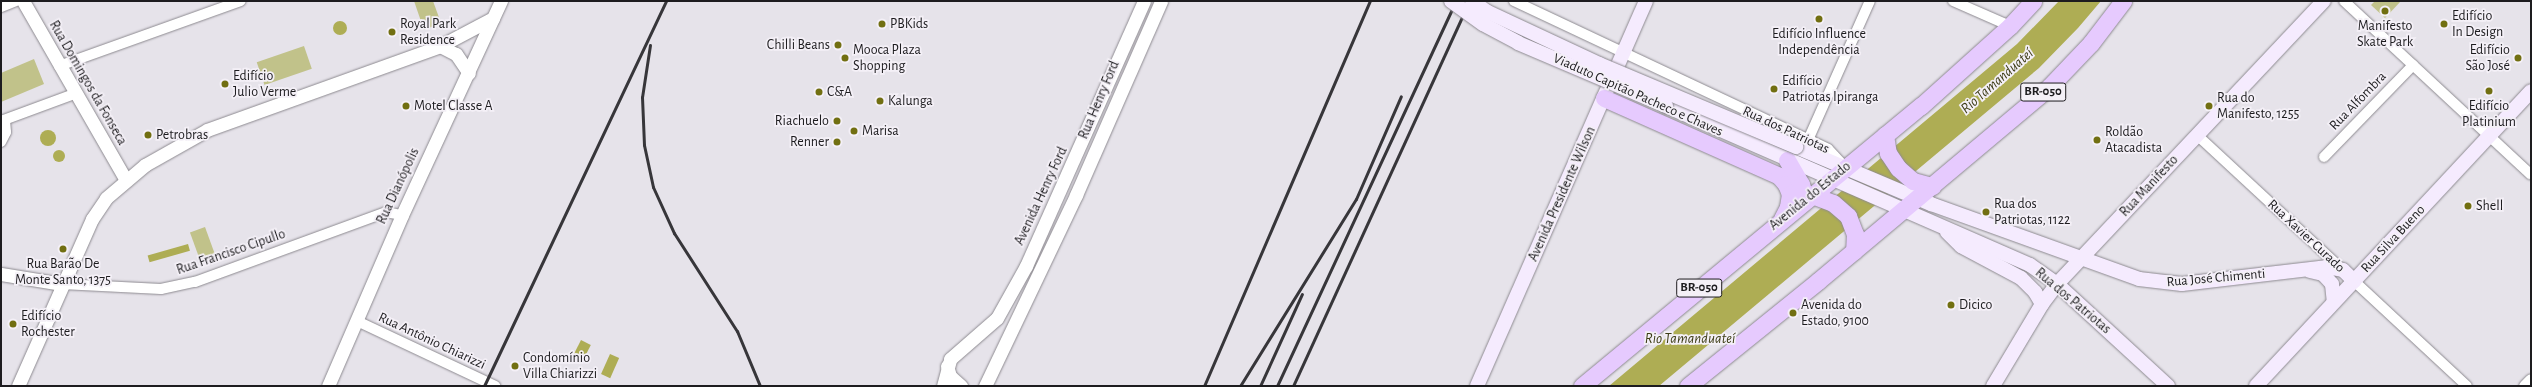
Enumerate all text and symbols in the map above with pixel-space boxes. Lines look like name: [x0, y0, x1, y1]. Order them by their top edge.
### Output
marker: Manifesto Skate Park: [2380, 6, 2390, 16]
place label: Edifício In Design: [2452, 8, 2503, 40]
marker: Edifício Influence Independência: [1814, 14, 1824, 24]
place label: Royal Park Residence: [400, 16, 456, 48]
place label: PBKids: [890, 16, 928, 32]
street label: Rua Domingos da Fonseca: [45, 18, 131, 148]
place label: Manifesto Skate Park: [2357, 18, 2413, 50]
marker: PBKids: [877, 19, 887, 29]
marker: Edifício In Design: [2439, 19, 2449, 29]
place label: Edifício Influence Independência: [1772, 26, 1866, 58]
marker: Royal Park Residence: [387, 27, 397, 37]
place label: Chilli Beans: [767, 37, 830, 53]
marker: Chilli Beans: [833, 40, 843, 50]
place label: Mooca Plaza Shopping: [853, 42, 921, 74]
place label: Edifício São José: [2465, 42, 2510, 74]
water label: Rio Tamanduateí: [1957, 45, 2037, 117]
street label: Viaduto Capitão Pacheco e Chaves: [1551, 50, 1725, 140]
marker: Mooca Plaza Shopping: [840, 53, 850, 63]
marker: Edifício São José: [2513, 53, 2523, 63]
street label: Rua Henry Ford: [1075, 58, 1123, 142]
place label: Edifício Julio Verme: [233, 68, 296, 100]
street label: Rua Alfombra: [2326, 68, 2390, 134]
place label: Edifício Patriotas Ipiranga: [1782, 73, 1878, 106]
marker: Edifício Julio Verme: [220, 79, 230, 89]
road number: BR-050: [2020, 81, 2066, 103]
place label: C&A: [827, 84, 852, 100]
marker: Edifício Patriotas Ipiranga: [1769, 84, 1779, 94]
marker: Edifício Platinium: [2484, 86, 2494, 96]
marker: C&A: [814, 87, 824, 97]
place label: Rua do Manifesto, 1255: [2217, 90, 2299, 122]
place label: Kalunga: [888, 93, 933, 109]
marker: Kalunga: [875, 96, 885, 106]
place label: Motel Classe A: [414, 98, 493, 114]
place label: Edifício Platinium: [2462, 98, 2516, 130]
marker: Motel Classe A: [401, 101, 411, 111]
marker: Rua do Manifesto, 1255: [2204, 101, 2214, 111]
street label: Rua dos Patriotas: [1740, 103, 1832, 157]
place label: Riachuelo: [775, 113, 829, 129]
marker: Riachuelo: [832, 116, 842, 126]
place label: Marisa: [862, 123, 899, 139]
street label: Avenida Presidente Wilson: [1525, 124, 1599, 264]
place label: Roldão Atacadista: [2105, 124, 2162, 156]
marker: Marisa: [849, 126, 859, 136]
place label: Petrobras: [156, 127, 208, 143]
marker: Petrobras: [143, 130, 153, 140]
place label: Renner: [790, 134, 829, 150]
marker: Roldão Atacadista: [2092, 135, 2102, 145]
marker: Renner: [832, 137, 842, 147]
street label: Avenida Henry Ford: [1011, 144, 1071, 248]
street label: Rua Dianópolis: [373, 145, 423, 227]
street label: Rua Manifesto: [2116, 152, 2182, 220]
street label: Avenida do Estado: [1766, 158, 1854, 234]
place label: Rua dos Patriotas, 1122: [1994, 196, 2070, 228]
street label: Rua Xavier Curado: [2264, 196, 2348, 276]
place label: Shell: [2476, 198, 2503, 214]
marker: Shell: [2463, 201, 2473, 211]
street label: Rua Silva Bueno: [2357, 202, 2429, 276]
marker: Rua dos Patriotas, 1122: [1981, 207, 1991, 217]
street label: Rua Francisco Cipullo: [174, 225, 288, 279]
marker: Rua Barão De Monte Santo, 1375: [58, 244, 68, 254]
place label: Rua Barão De Monte Santo, 1375: [15, 256, 111, 288]
street label: Rua dos Patriotas: [2032, 264, 2114, 338]
street label: Rua José Chimenti: [2166, 265, 2266, 291]
road number: BR-050: [1676, 277, 1722, 299]
place label: Avenida do Estado, 9100: [1801, 297, 1869, 330]
place label: Dicico: [1959, 297, 1992, 313]
marker: Dicico: [1946, 300, 1956, 310]
place label: Edifício Rochester: [21, 308, 75, 340]
marker: Avenida do Estado, 9100: [1788, 308, 1798, 318]
street label: Rua Antônio Chiarizzi: [376, 309, 488, 373]
marker: Edifício Rochester: [8, 319, 18, 329]
water label: Rio Tamanduateí: [1645, 330, 1735, 348]
place label: Condomínio Villa Chiarizzi: [523, 350, 597, 382]
marker: Condomínio Villa Chiarizzi: [510, 361, 520, 371]

